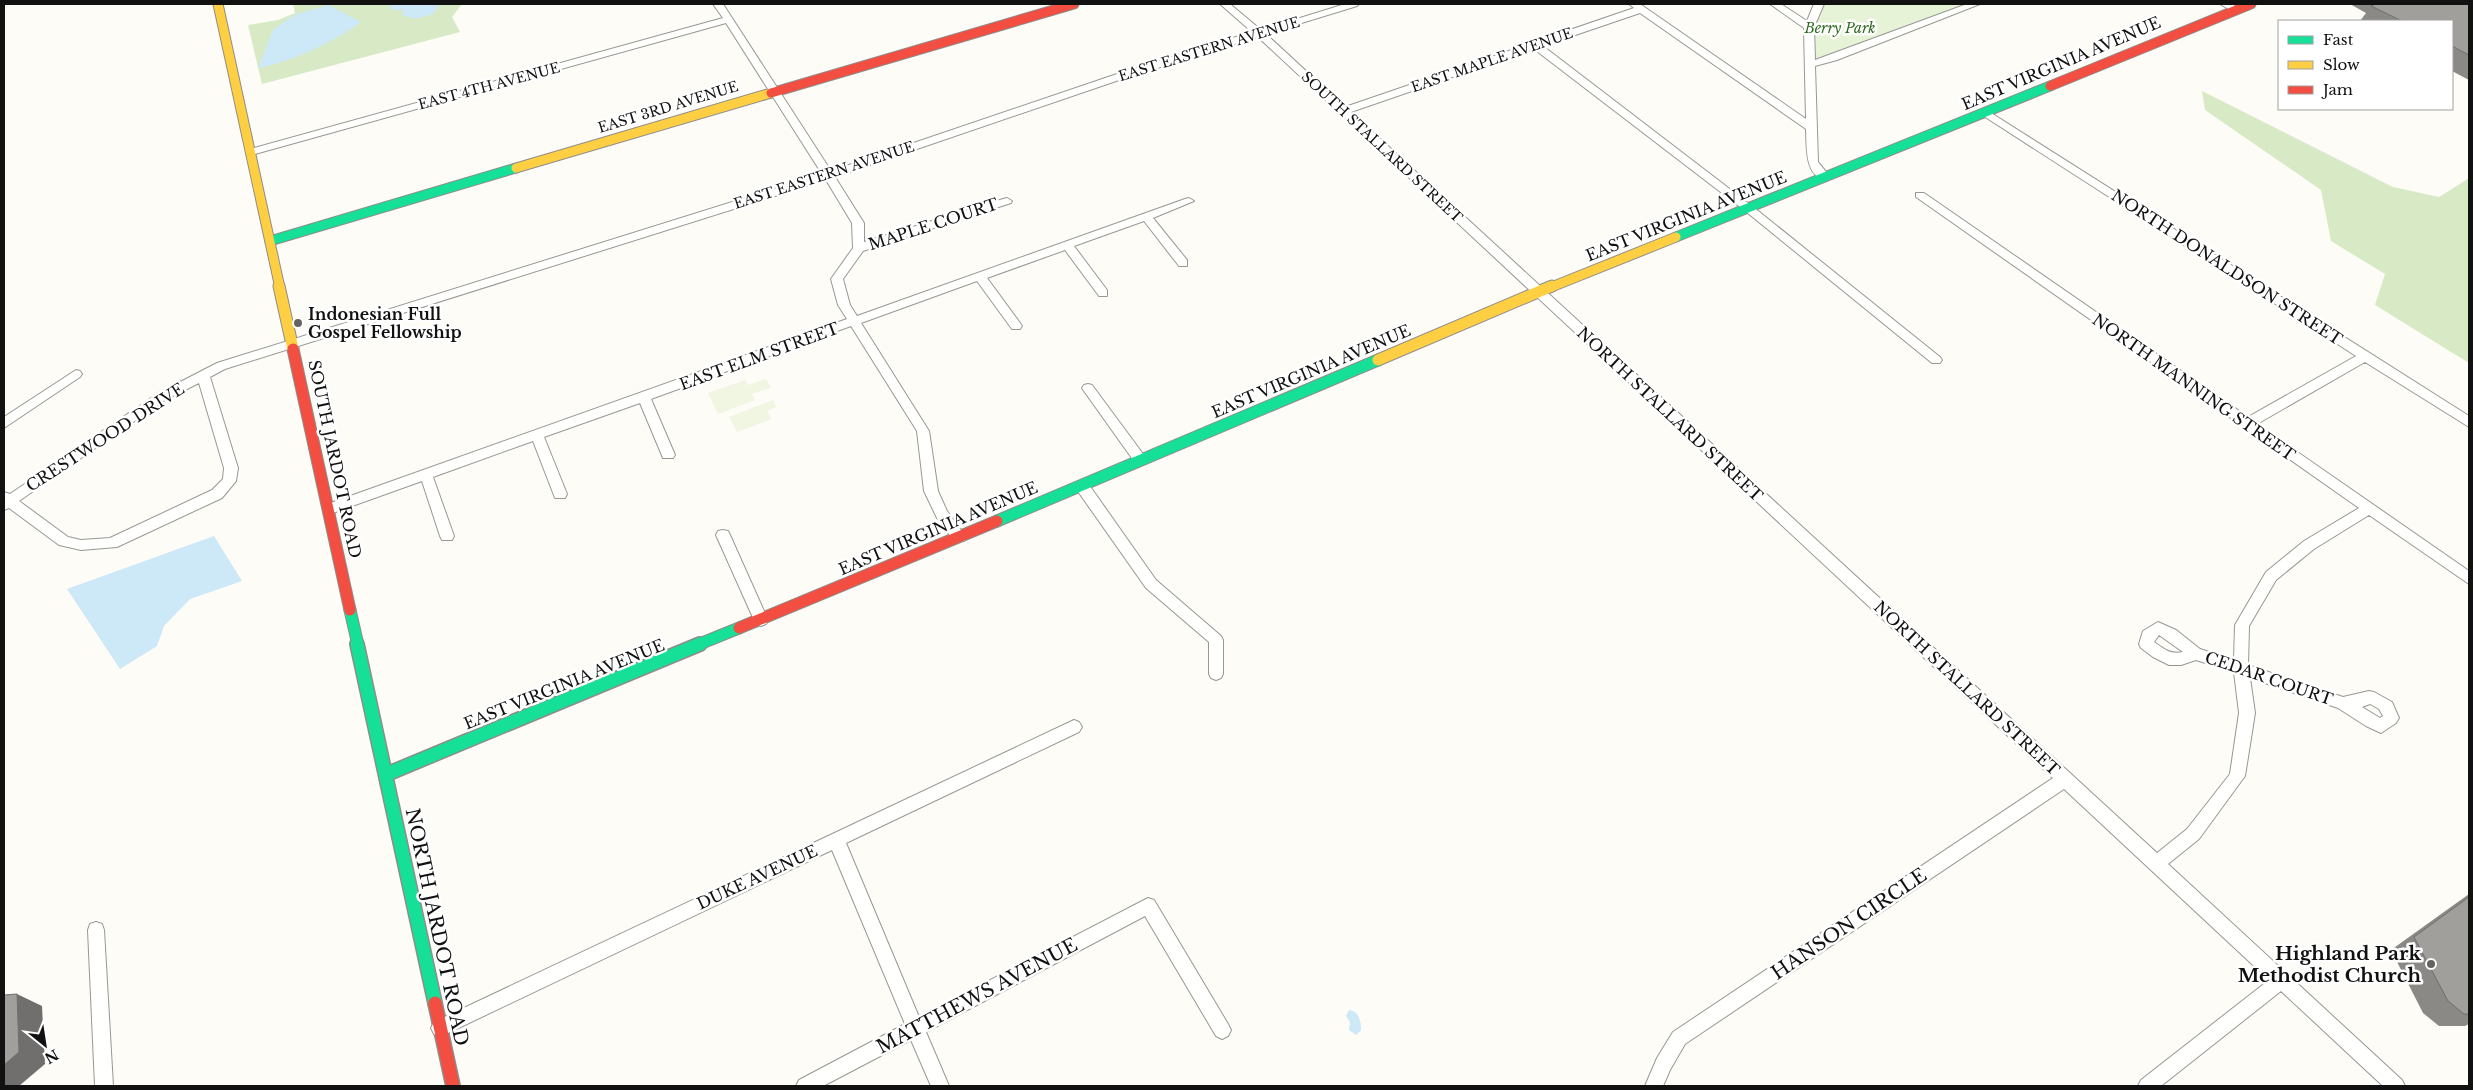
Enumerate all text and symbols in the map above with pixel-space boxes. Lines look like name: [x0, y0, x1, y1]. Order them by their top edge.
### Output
street label: EAST VIRGINIA AVENUE: [1958, 12, 2164, 114]
street label: EAST EASTERN AVENUE: [1116, 13, 1302, 85]
park label: Berry Park: [1803, 19, 1876, 37]
legend: [2278, 20, 2453, 110]
street label: EAST MAPLE AVENUE: [1409, 24, 1575, 96]
text: Fast: [2323, 30, 2354, 49]
text: Slow: [2323, 55, 2360, 74]
street label: EAST 4TH AVENUE: [416, 58, 562, 114]
street label: SOUTH STALLARD STREET: [1298, 68, 1466, 226]
street label: EAST 3RD AVENUE: [596, 77, 740, 137]
text: Jam: [2321, 80, 2353, 99]
street label: EAST EASTERN AVENUE: [731, 137, 917, 213]
street label: EAST VIRGINIA AVENUE: [1583, 167, 1789, 265]
street label: NORTH DONALDSON STREET: [2108, 185, 2346, 349]
street label: MAPLE COURT: [866, 194, 1001, 254]
place label: Indonesian Full Gospel Fellowship: [308, 304, 462, 342]
street label: NORTH MANNING STREET: [2089, 309, 2299, 465]
marker: Indonesian Full Gospel Fellowship: [292, 317, 304, 329]
street label: EAST ELM STREET: [677, 318, 842, 394]
street label: EAST VIRGINIA AVENUE: [1208, 320, 1414, 422]
street label: NORTH STALLARD STREET: [1573, 323, 1767, 505]
street label: SOUTH JARDOT ROAD: [304, 358, 366, 560]
street label: CRESTWOOD DRIVE: [22, 378, 188, 496]
street label: EAST VIRGINIA AVENUE: [835, 477, 1041, 579]
street label: NORTH STALLARD STREET: [1870, 597, 2064, 779]
street label: EAST VIRGINIA AVENUE: [461, 635, 667, 733]
street label: CEDAR COURT: [2202, 647, 2336, 709]
street label: NORTH JARDOT ROAD: [401, 806, 473, 1048]
street label: DUKE AVENUE: [693, 840, 821, 914]
street label: HANSON CIRCLE: [1767, 863, 1931, 985]
street label: MATTHEWS AVENUE: [873, 933, 1081, 1059]
place label: Highland Park Methodist Church: [2238, 942, 2421, 987]
marker: Highland Park Methodist Church: [2425, 958, 2437, 970]
north arrow: [20, 1020, 70, 1070]
text: N: [41, 1045, 62, 1067]

